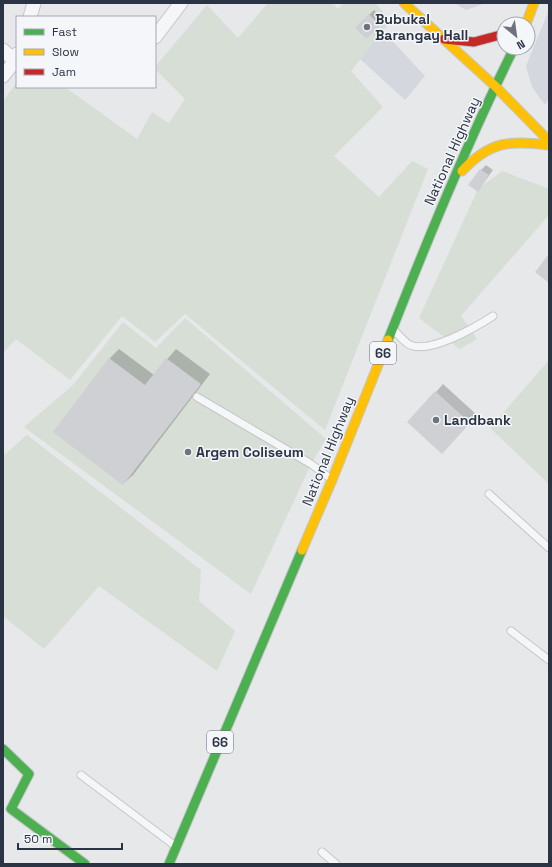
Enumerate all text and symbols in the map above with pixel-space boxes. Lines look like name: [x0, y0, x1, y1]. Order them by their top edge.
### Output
place label: Bubukal Barangay Hall: [375, 10, 468, 44]
legend: [16, 16, 156, 88]
north arrow: [496, 16, 536, 56]
marker: Bubukal Barangay Hall: [362, 22, 372, 32]
text: Fast: [52, 24, 77, 40]
text: N: [514, 37, 527, 53]
text: Slow: [52, 44, 79, 60]
text: Jam: [52, 64, 76, 80]
street label: National Highway: [420, 94, 484, 208]
road number: 66: [370, 342, 396, 364]
street label: National Highway: [298, 394, 358, 508]
place label: Landbank: [444, 411, 511, 429]
marker: Landbank: [431, 415, 441, 425]
place label: Argem Coliseum: [196, 443, 304, 461]
marker: Argem Coliseum: [183, 447, 193, 457]
road number: 66: [207, 731, 233, 753]
scale bar: [18, 825, 122, 851]
text: 50 m: [24, 831, 52, 847]

